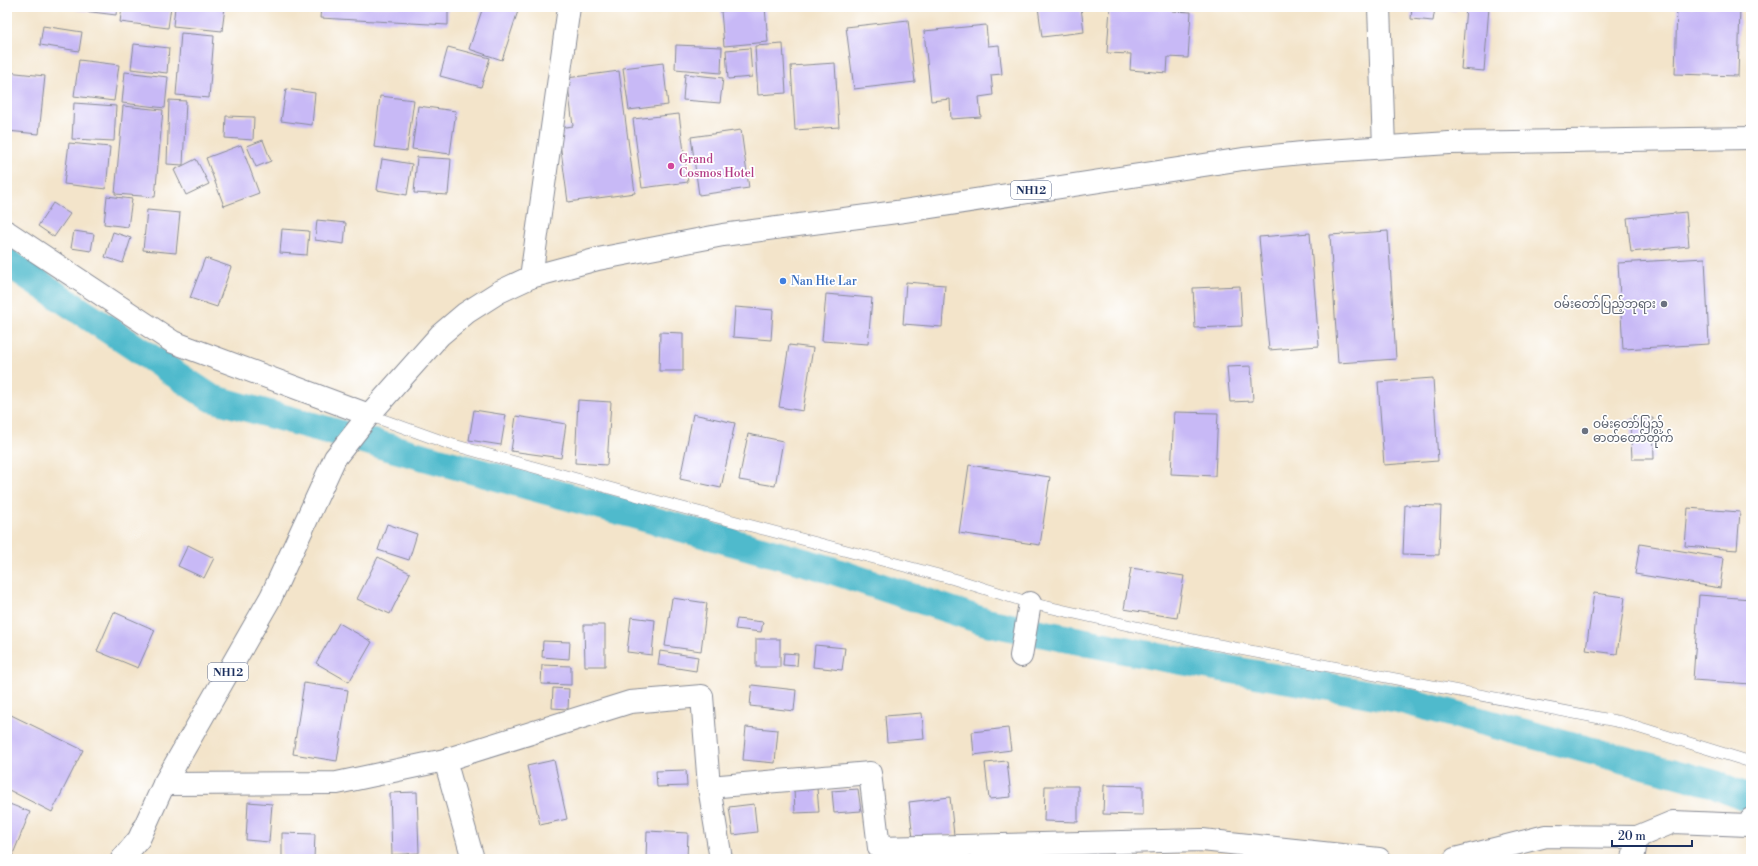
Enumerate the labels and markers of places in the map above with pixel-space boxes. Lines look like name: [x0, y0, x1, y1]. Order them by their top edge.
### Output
place label: Grand Cosmos Hotel: [679, 152, 755, 181]
marker: Grand Cosmos Hotel: [666, 161, 676, 171]
place label: Nan Hte Lar: [791, 274, 857, 289]
marker: Nan Hte Lar: [778, 276, 788, 286]
place label: ဝမ်းတော်ပြည့်ဘုရား: [1554, 295, 1656, 314]
marker: ဝမ်းတော်ပြည့်ဘုရား: [1659, 299, 1669, 309]
place label: ဝမ်းတော်ပြည့် ဓာတ်တော်တိုက်: [1593, 415, 1673, 448]
marker: ဝမ်းတော်ပြည့် ဓာတ်တော်တိုက်: [1580, 426, 1590, 436]

